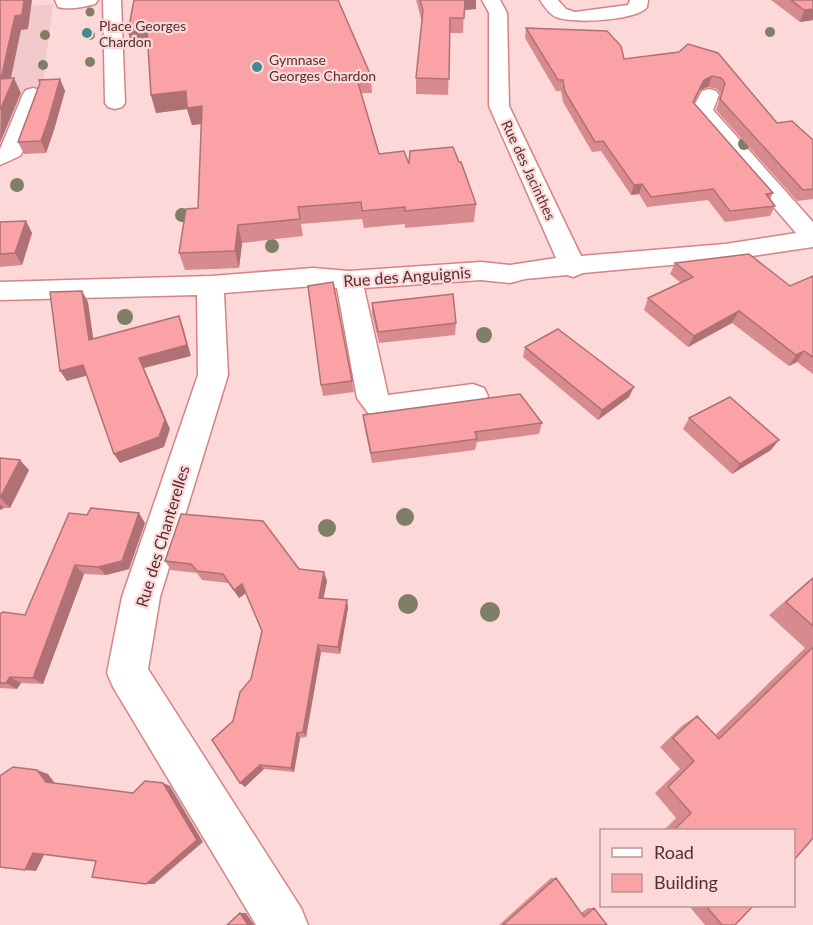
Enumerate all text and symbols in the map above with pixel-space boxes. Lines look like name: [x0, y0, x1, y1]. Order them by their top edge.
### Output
place label: Place Georges Chardon: [99, 17, 186, 50]
marker: Place Georges Chardon: [80, 26, 94, 40]
place label: Gymnase Georges Chardon: [269, 51, 376, 84]
marker: Gymnase Georges Chardon: [250, 60, 264, 74]
street label: Rue des Jacinthes: [498, 117, 560, 223]
street label: Rue des Anguignis: [343, 262, 472, 290]
street label: Rue des Chanterelles: [131, 463, 193, 609]
legend: [600, 829, 795, 907]
text: Road: [654, 841, 694, 863]
text: Building: [654, 871, 718, 893]

